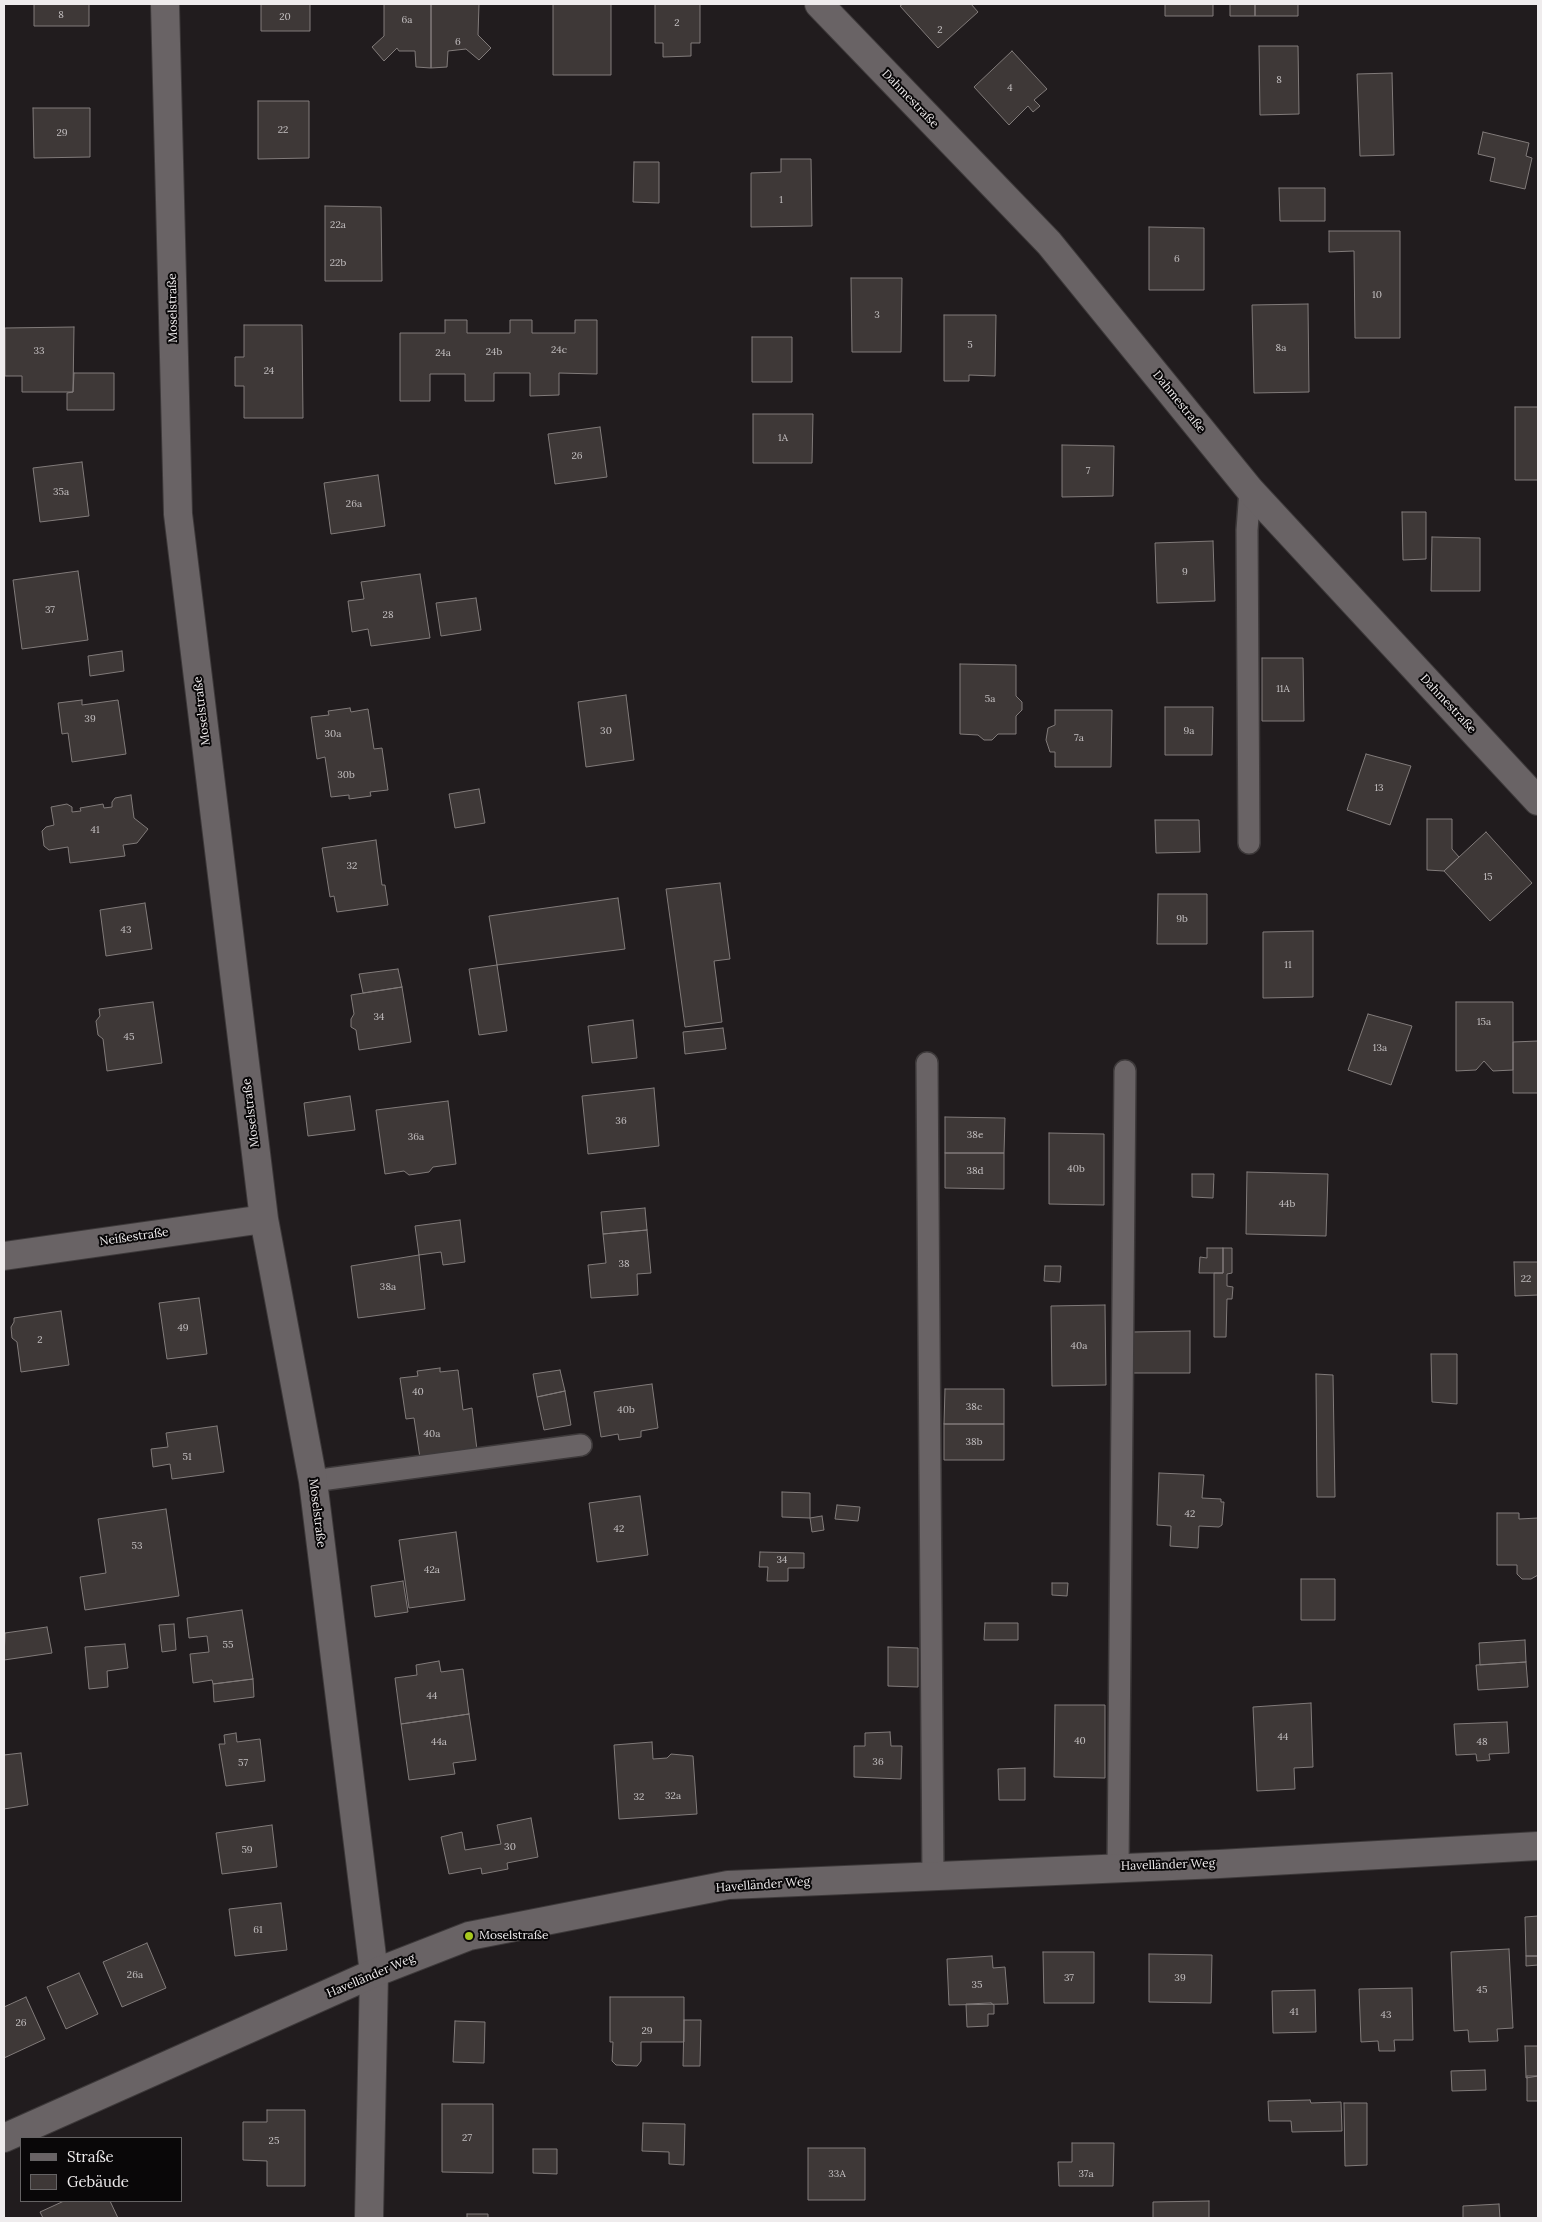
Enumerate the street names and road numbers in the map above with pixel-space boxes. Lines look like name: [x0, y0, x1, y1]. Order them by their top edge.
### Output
street label: Dahmestraße: [879, 67, 941, 131]
street label: Moselstraße: [165, 273, 181, 343]
street label: Dahmestraße: [1150, 368, 1208, 436]
street label: Dahmestraße: [1417, 671, 1479, 737]
street label: Moselstraße: [191, 676, 213, 746]
street label: Moselstraße: [240, 1078, 262, 1148]
street label: Neißestraße: [98, 1225, 170, 1249]
street label: Moselstraße: [306, 1478, 328, 1548]
street label: Havelländer Weg: [1121, 1856, 1215, 1874]
street label: Havelländer Weg: [715, 1875, 811, 1895]
street label: Havelländer Weg: [325, 1951, 417, 2001]

